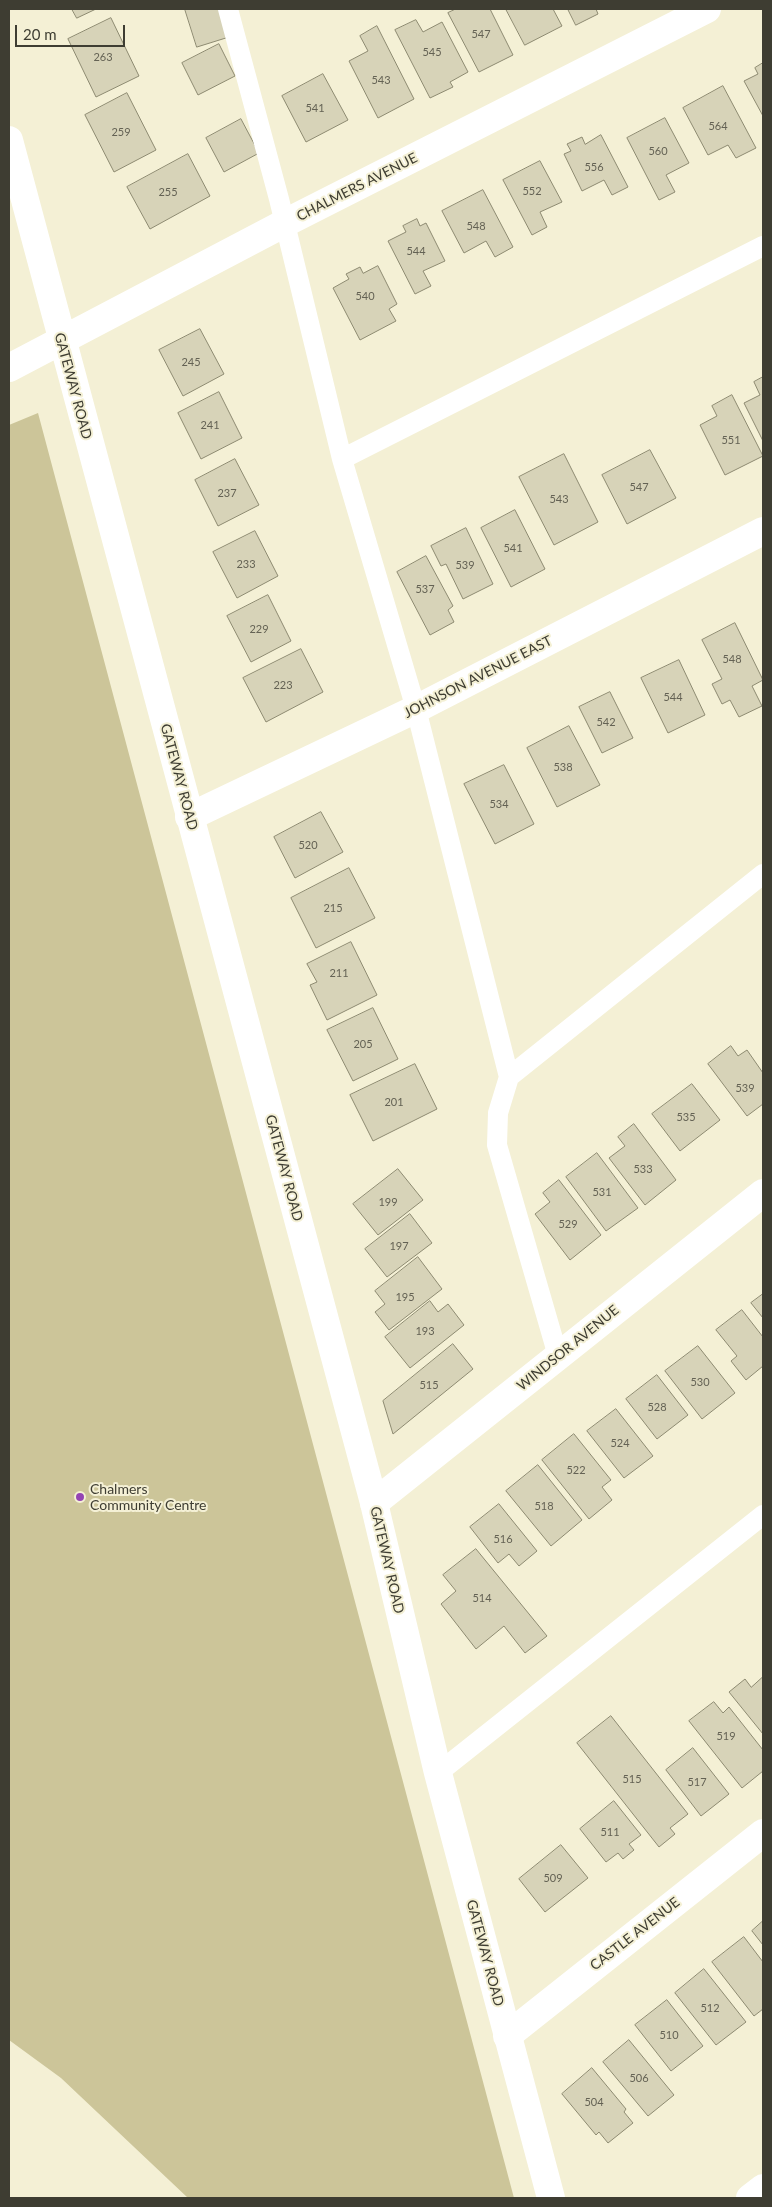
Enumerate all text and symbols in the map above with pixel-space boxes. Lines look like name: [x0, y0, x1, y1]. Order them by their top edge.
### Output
scale bar: [18, 15, 128, 47]
text: 20 m: [23, 25, 57, 43]
house number: 547: [471, 27, 491, 41]
house number: 545: [422, 45, 442, 59]
house number: 263: [93, 50, 113, 64]
house number: 543: [371, 73, 391, 87]
house number: 541: [305, 101, 325, 115]
house number: 564: [708, 119, 728, 133]
house number: 259: [111, 125, 131, 139]
house number: 560: [648, 144, 668, 158]
street label: CHALMERS AVENUE: [294, 149, 420, 225]
house number: 556: [584, 160, 604, 174]
house number: 552: [522, 184, 542, 198]
house number: 255: [158, 185, 178, 199]
house number: 548: [466, 219, 486, 233]
house number: 544: [406, 244, 426, 258]
house number: 540: [355, 289, 375, 303]
street label: GATEWAY ROAD: [51, 331, 95, 441]
house number: 245: [181, 355, 201, 369]
house number: 241: [200, 418, 220, 432]
house number: 551: [721, 433, 741, 447]
house number: 547: [629, 480, 649, 494]
house number: 237: [217, 486, 237, 500]
house number: 543: [549, 492, 569, 506]
house number: 541: [503, 541, 523, 555]
house number: 233: [236, 557, 256, 571]
house number: 539: [455, 558, 475, 572]
house number: 537: [415, 582, 435, 596]
house number: 229: [249, 622, 269, 636]
street label: JOHNSON AVENUE EAST: [401, 632, 555, 722]
house number: 548: [722, 652, 742, 666]
house number: 223: [273, 678, 293, 692]
house number: 544: [663, 690, 683, 704]
house number: 542: [596, 715, 616, 729]
street label: GATEWAY ROAD: [157, 722, 201, 832]
house number: 538: [553, 760, 573, 774]
house number: 534: [489, 797, 509, 811]
house number: 520: [298, 838, 318, 852]
house number: 215: [323, 901, 343, 915]
house number: 211: [329, 966, 349, 980]
house number: 205: [353, 1037, 373, 1051]
house number: 539: [735, 1081, 755, 1095]
house number: 201: [384, 1095, 404, 1109]
house number: 535: [676, 1110, 696, 1124]
street label: GATEWAY ROAD: [262, 1113, 306, 1223]
house number: 533: [633, 1162, 653, 1176]
house number: 531: [592, 1185, 612, 1199]
house number: 199: [378, 1195, 398, 1209]
house number: 529: [558, 1217, 578, 1231]
house number: 197: [389, 1239, 409, 1253]
house number: 195: [395, 1290, 415, 1304]
street label: WINDSOR AVENUE: [514, 1302, 622, 1394]
house number: 193: [415, 1324, 435, 1338]
house number: 530: [690, 1375, 710, 1389]
house number: 515: [419, 1378, 439, 1392]
house number: 528: [647, 1400, 667, 1414]
house number: 524: [610, 1436, 630, 1450]
house number: 522: [566, 1463, 586, 1477]
place label: Chalmers Community Centre: [90, 1481, 207, 1514]
marker: Chalmers Community Centre: [74, 1491, 86, 1503]
house number: 518: [534, 1499, 554, 1513]
street label: GATEWAY ROAD: [367, 1505, 407, 1615]
house number: 516: [493, 1532, 513, 1546]
house number: 514: [472, 1591, 492, 1605]
house number: 519: [716, 1729, 736, 1743]
house number: 515: [622, 1772, 642, 1786]
house number: 517: [687, 1775, 707, 1789]
house number: 511: [600, 1825, 620, 1839]
house number: 509: [543, 1871, 563, 1885]
street label: CASTLE AVENUE: [587, 1894, 683, 1974]
street label: GATEWAY ROAD: [463, 1898, 507, 2008]
house number: 512: [700, 2001, 720, 2015]
house number: 510: [659, 2028, 679, 2042]
house number: 506: [629, 2071, 649, 2085]
house number: 504: [584, 2095, 604, 2109]

